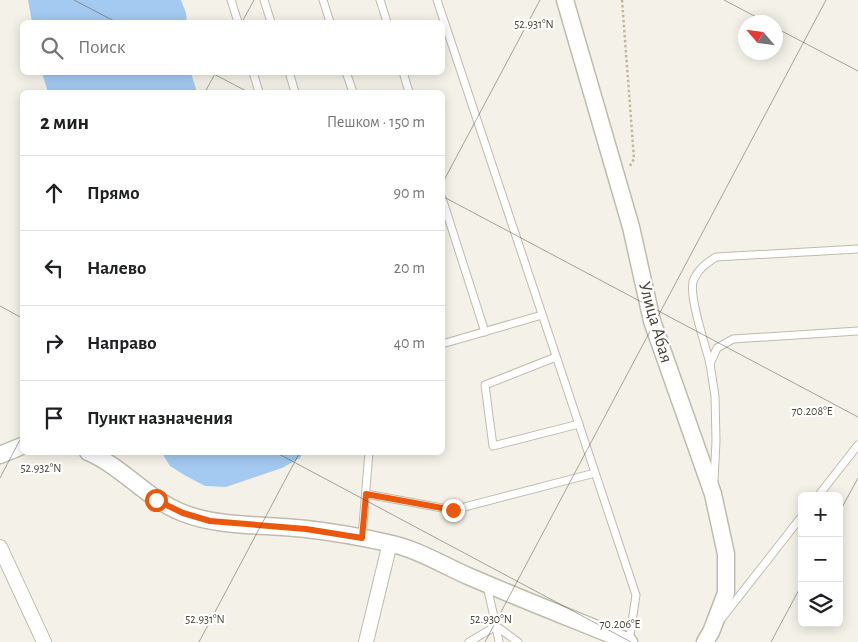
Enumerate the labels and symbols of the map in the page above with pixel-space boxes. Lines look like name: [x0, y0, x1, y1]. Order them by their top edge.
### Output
north arrow: [738, 15, 783, 60]
text: 52.931°N: [514, 18, 554, 30]
street label: Улица Абая: [635, 279, 676, 365]
text: 70.208°E: [792, 405, 833, 417]
text: 52.932°N: [21, 462, 61, 474]
route start: [145, 489, 168, 512]
route end: [442, 499, 465, 522]
text: 52.931°N: [185, 613, 225, 625]
text: 52.930°N: [470, 613, 512, 625]
text: 70.206°E: [600, 618, 641, 630]

